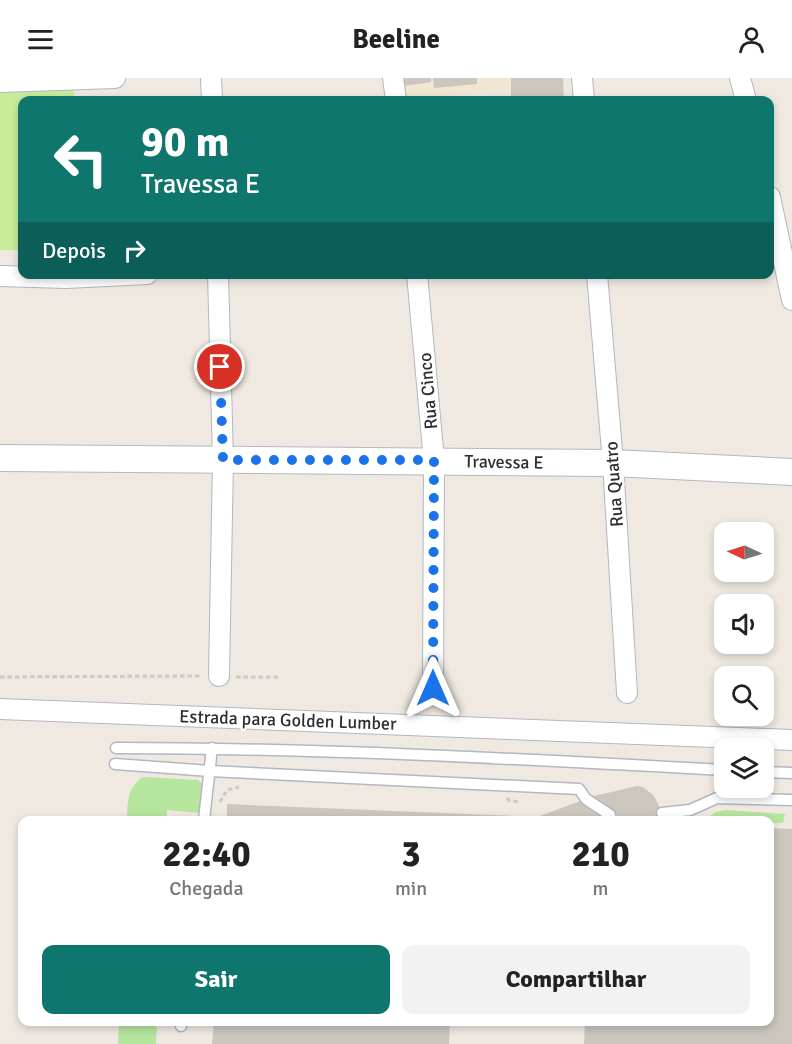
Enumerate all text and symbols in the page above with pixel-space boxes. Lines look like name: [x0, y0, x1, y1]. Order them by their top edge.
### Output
icon: menu: [24, 23, 57, 56]
text: Beeline: [352, 23, 440, 56]
icon: person: [735, 23, 768, 56]
text: 90 m: [141, 117, 230, 168]
icon: left: [42, 120, 120, 198]
text: Travessa E: [141, 168, 260, 201]
icon: right: [118, 234, 151, 267]
text: Depois: [42, 237, 106, 264]
pin: [194, 341, 245, 392]
icon: arrive: [203, 350, 236, 383]
street label: Rua Cinco: [414, 352, 442, 430]
street label: Rua Quatro: [600, 440, 628, 528]
street label: Travessa E: [464, 450, 544, 474]
north arrow: [714, 522, 774, 582]
map controls: [714, 522, 774, 798]
button: sound: [714, 594, 774, 654]
position arrow: [401, 656, 465, 720]
button: search: [714, 666, 774, 726]
street label: Estrada para Golden Lumber: [179, 705, 397, 735]
button: layers: [714, 738, 774, 798]
text: 22:40: [162, 832, 251, 877]
text: 3: [401, 832, 421, 877]
text: 210: [571, 832, 630, 877]
text: Chegada: [169, 876, 244, 901]
text: min: [395, 876, 427, 901]
text: m: [593, 876, 609, 901]
button: Sair: [42, 945, 390, 1014]
button: Compartilhar: [402, 945, 750, 1014]

